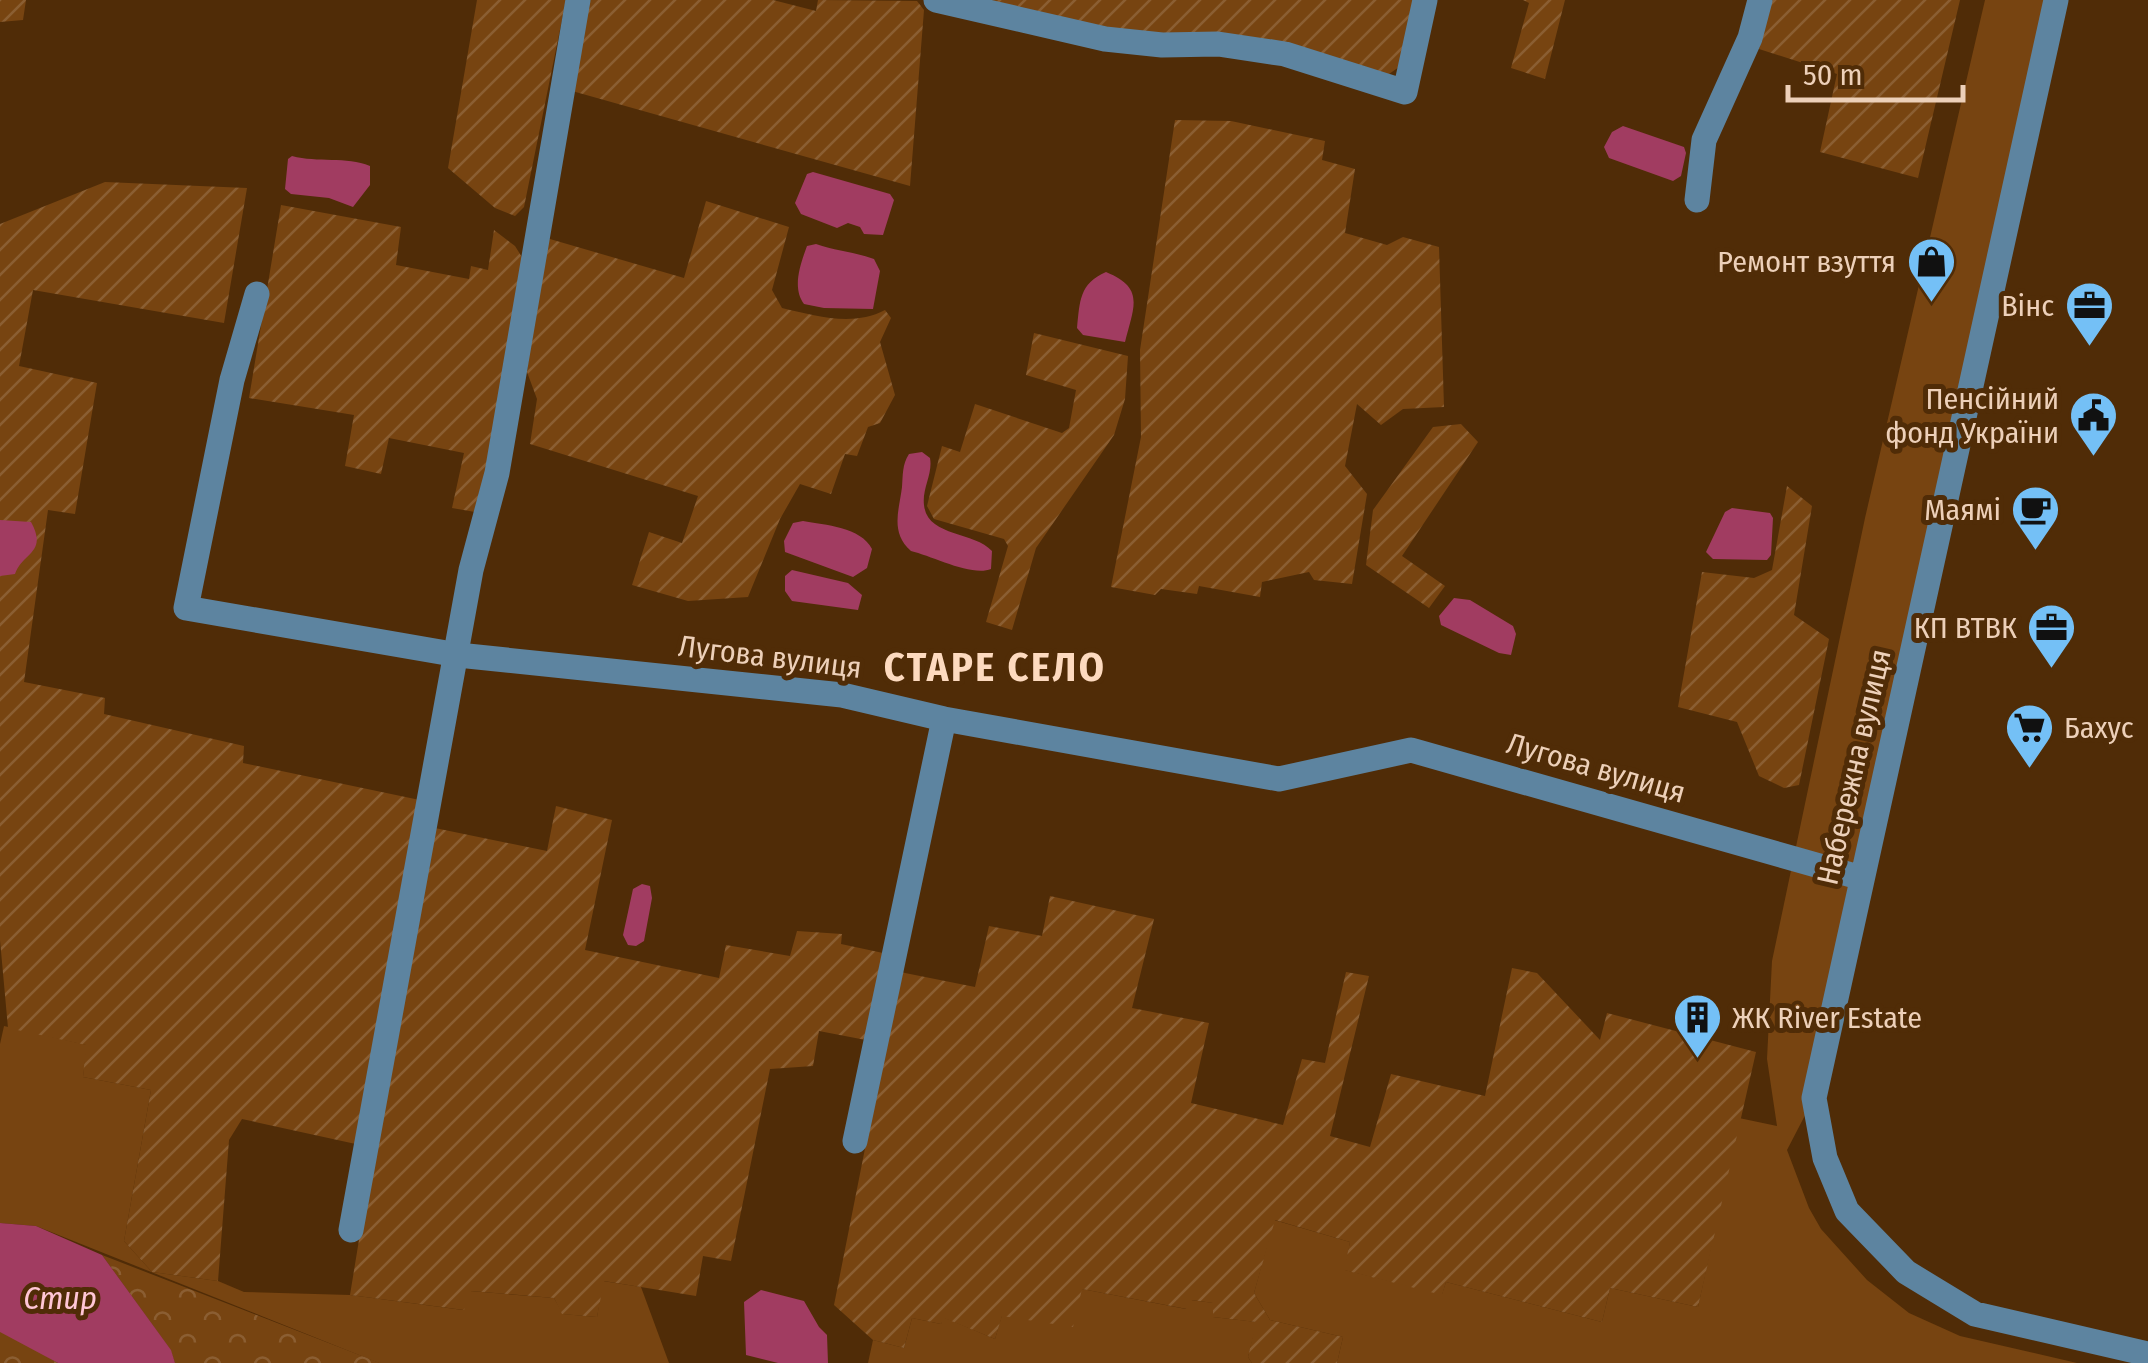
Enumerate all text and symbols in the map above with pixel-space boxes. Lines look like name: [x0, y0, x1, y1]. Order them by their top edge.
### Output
scale bar: [1788, 40, 1963, 102]
text: 50 m: [1803, 57, 1863, 93]
shop icon: Ремонт взуття: [1905, 236, 1957, 304]
place label: Ремонт взуття: [1717, 244, 1896, 280]
office icon: Вінс: [2063, 280, 2115, 348]
place label: Вінс: [2001, 288, 2054, 324]
place label: Пенсійний фонд України: [1885, 381, 2059, 451]
public building icon: Пенсійний фонд України: [2068, 390, 2120, 458]
cafe icon: Маямі: [2010, 484, 2062, 552]
place label: Маямі: [1924, 492, 2001, 528]
office icon: КП ВТВК: [2026, 602, 2078, 670]
place label: КП ВТВК: [1914, 610, 2017, 646]
street label: Лугова вулиця: [676, 628, 864, 686]
district label: СТАРЕ СЕЛО: [884, 644, 1106, 692]
street label: Набережна вулиця: [1809, 646, 1899, 888]
supermarket icon: Бахус: [2003, 702, 2055, 770]
place label: Бахус: [2064, 710, 2134, 746]
street label: Лугова вулиця: [1503, 725, 1689, 811]
building icon: ЖК River Estate: [1671, 992, 1723, 1060]
place label: ЖК River Estate: [1732, 1000, 1922, 1036]
water label: Стир: [23, 1279, 97, 1317]

